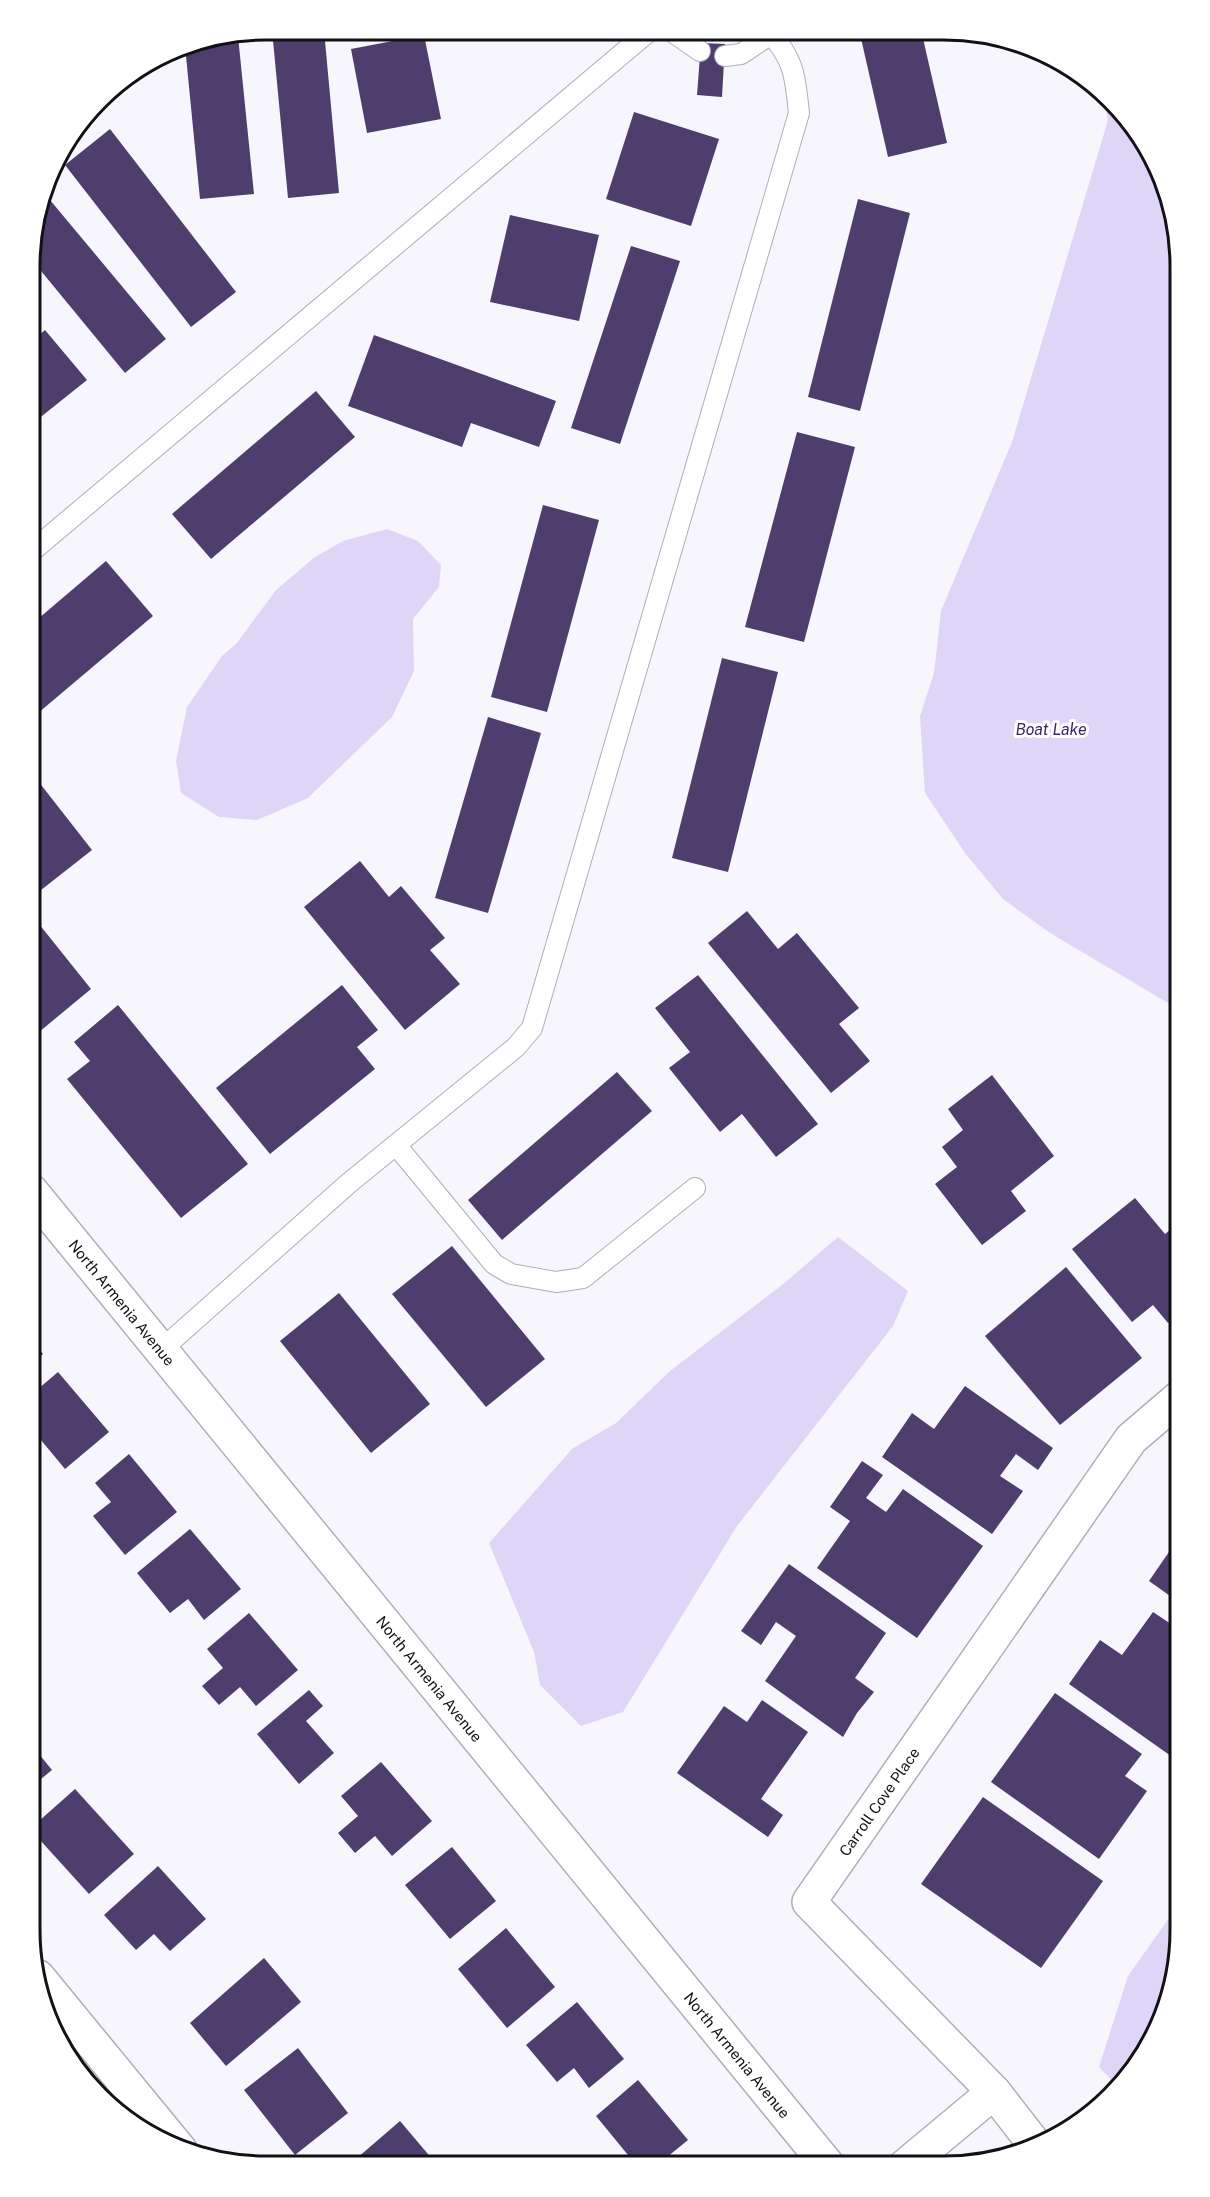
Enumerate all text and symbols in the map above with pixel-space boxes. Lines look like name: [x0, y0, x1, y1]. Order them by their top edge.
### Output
water label: Boat Lake: [1015, 720, 1087, 739]
street label: North Armenia Avenue: [66, 1236, 179, 1369]
street label: North Armenia Avenue: [373, 1612, 486, 1745]
street label: Carroll Cove Place: [835, 1744, 922, 1859]
street label: North Armenia Avenue: [681, 1989, 794, 2121]

